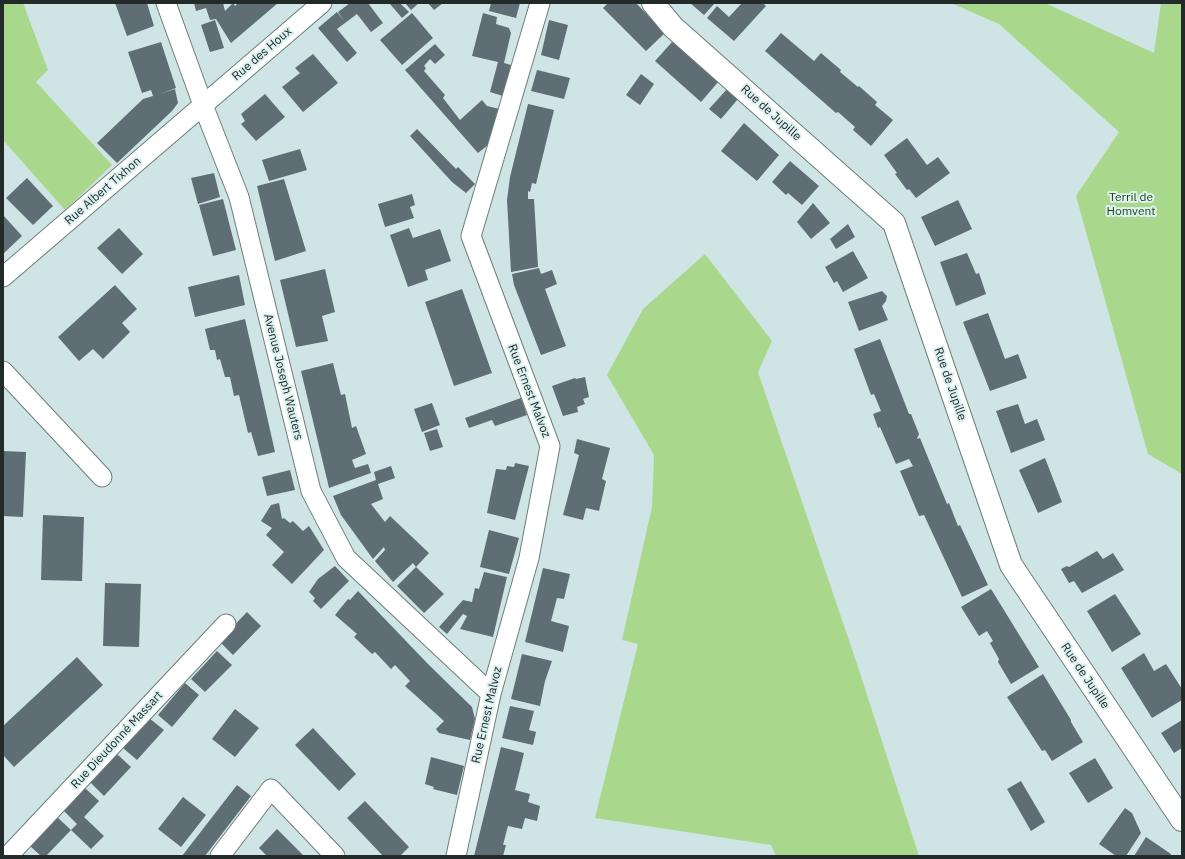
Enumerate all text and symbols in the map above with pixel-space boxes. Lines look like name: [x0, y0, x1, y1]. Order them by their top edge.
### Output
street label: Rue des Houx: [229, 24, 295, 84]
street label: Rue de Jupille: [738, 82, 804, 144]
street label: Rue Albert Tixhon: [62, 154, 144, 228]
park label: Terril de Homvent: [1106, 191, 1156, 219]
street label: Avenue Joseph Wauters: [260, 312, 306, 442]
street label: Rue Ernest Malvoz: [505, 342, 553, 440]
street label: Rue de Jupille: [931, 346, 969, 422]
street label: Rue de Jupille: [1058, 640, 1112, 712]
street label: Rue Ernest Malvoz: [469, 665, 505, 765]
street label: Rue Dieudonné Massart: [68, 688, 166, 792]

